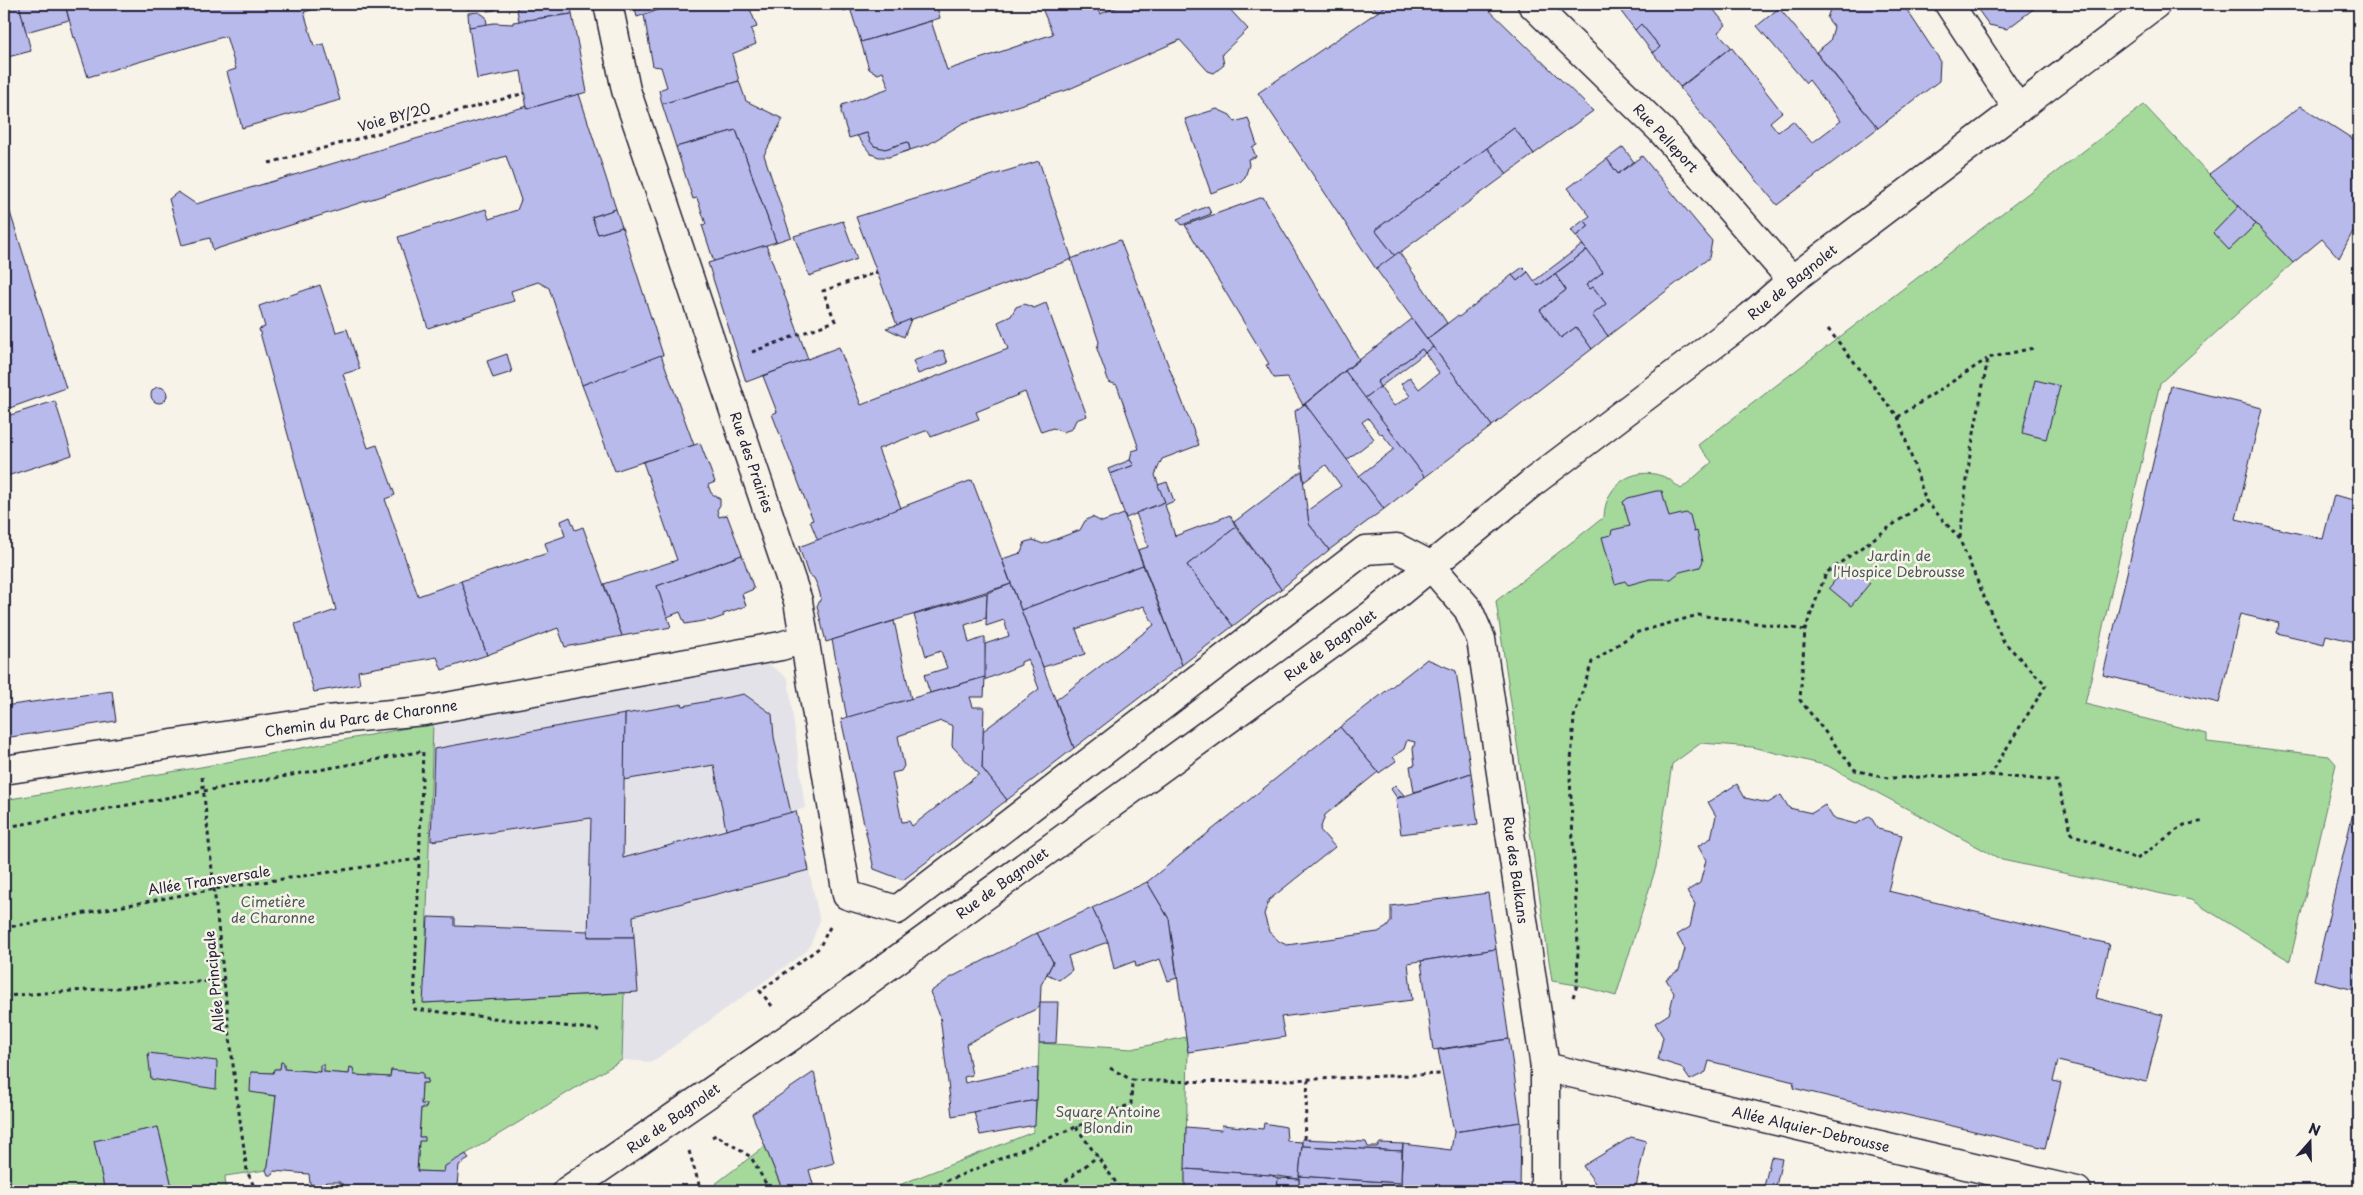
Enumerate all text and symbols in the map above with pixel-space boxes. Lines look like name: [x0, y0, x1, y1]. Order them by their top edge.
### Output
street label: Voie BY/20: [355, 97, 433, 137]
street label: Rue Pelleport: [1629, 99, 1704, 177]
street label: Rue de Bagnolet: [1743, 239, 1842, 325]
street label: Rue des Prairies: [725, 409, 779, 515]
park label: Jardin de l'Hospice Debrousse: [1833, 545, 1965, 582]
street label: Rue de Bagnolet: [1279, 604, 1381, 686]
street label: Chemin du Parc de Charonne: [263, 694, 459, 742]
street label: Rue des Balkans: [1498, 815, 1534, 925]
street label: Rue de Bagnolet: [951, 842, 1053, 924]
street label: Allée Transversale: [146, 860, 272, 900]
park label: Cimetière de Charonne: [231, 891, 315, 928]
street label: Allée Principale: [198, 930, 230, 1034]
street label: Rue de Bagnolet: [622, 1078, 724, 1158]
park label: Square Antoine Blondin: [1055, 1101, 1161, 1138]
street label: Allée Alquier-Debrousse: [1730, 1101, 1892, 1157]
north arrow: [2286, 1118, 2336, 1168]
text: N: [2306, 1118, 2323, 1141]

